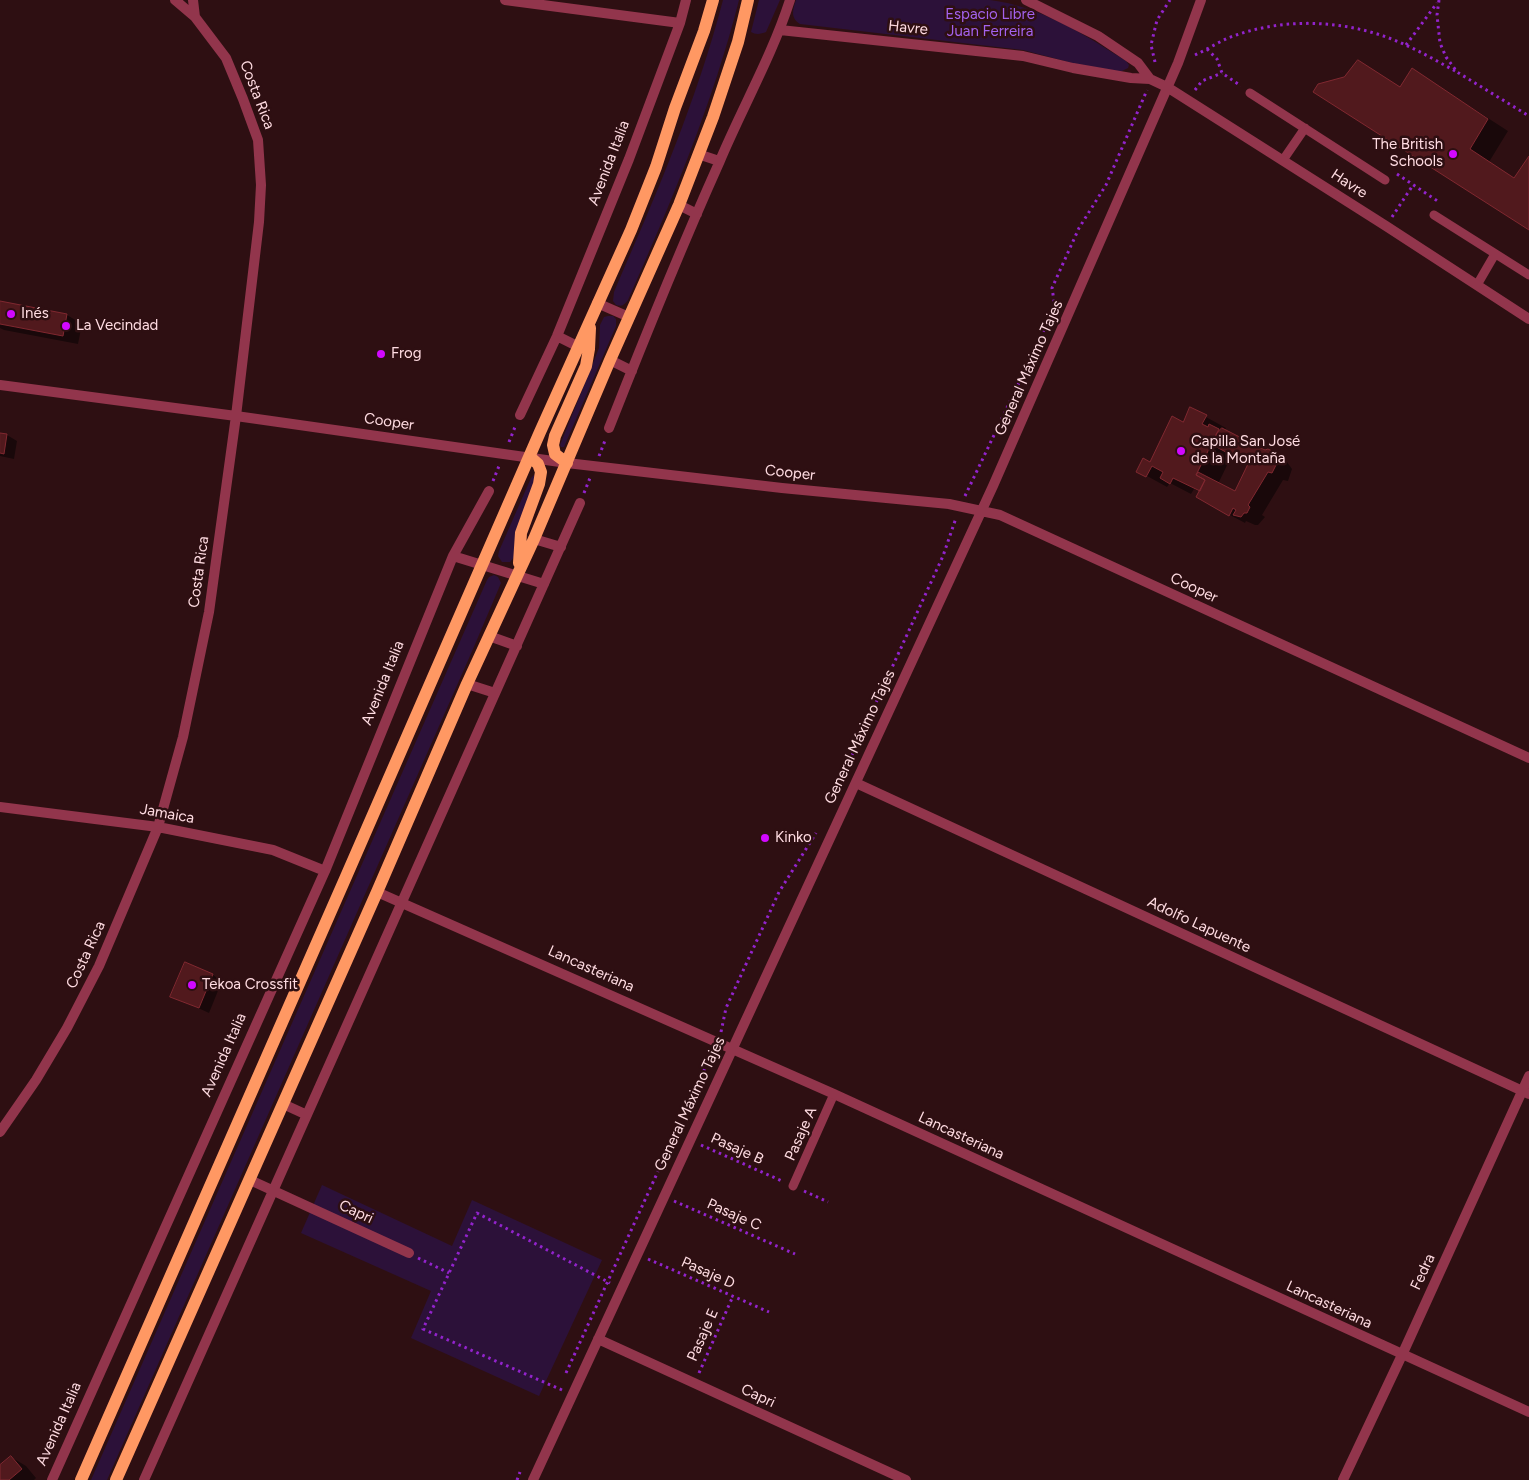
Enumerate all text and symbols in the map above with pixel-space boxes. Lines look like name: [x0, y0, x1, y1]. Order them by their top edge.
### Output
park label: Espacio Libre Juan Ferreira: [945, 6, 1035, 41]
street label: Havre: [887, 17, 929, 39]
street label: Costa Rica: [236, 58, 278, 132]
street label: Avenida Italia: [585, 118, 633, 208]
place label: The British Schools: [1372, 136, 1443, 171]
marker: The British Schools: [1447, 148, 1459, 160]
street label: Havre: [1327, 166, 1371, 202]
street label: General Máximo Tajes: [991, 298, 1067, 438]
place label: Inés: [21, 305, 49, 323]
marker: Inés: [5, 308, 17, 320]
place label: La Vecindad: [76, 317, 158, 335]
marker: La Vecindad: [60, 320, 72, 332]
place label: Frog: [391, 345, 422, 363]
marker: Frog: [375, 348, 387, 360]
street label: Cooper: [363, 410, 415, 434]
place label: Capilla San José de la Montaña: [1191, 433, 1300, 468]
marker: Capilla San José de la Montaña: [1175, 445, 1187, 457]
street label: Cooper: [764, 461, 816, 485]
street label: Costa Rica: [185, 535, 213, 609]
street label: Cooper: [1167, 569, 1221, 607]
street label: Avenida Italia: [358, 638, 408, 728]
street label: General Máximo Tajes: [821, 667, 899, 807]
street label: Jamaica: [138, 800, 196, 828]
place label: Kinko: [775, 829, 812, 847]
marker: Kinko: [759, 832, 771, 844]
street label: Adolfo Lapuente: [1145, 893, 1253, 957]
street label: Costa Rica: [63, 919, 109, 991]
street label: Lancasteriana: [545, 942, 637, 996]
place label: Tekoa Crossfit: [202, 976, 298, 994]
marker: Tekoa Crossfit: [186, 979, 198, 991]
street label: Avenida Italia: [198, 1010, 250, 1100]
street label: General Máximo Tajes: [651, 1034, 729, 1174]
street label: Pasaje A: [781, 1104, 821, 1164]
street label: Lancasteriana: [915, 1108, 1007, 1164]
street label: Pasaje B: [708, 1129, 766, 1169]
street label: Pasaje C: [704, 1195, 764, 1235]
street label: Capri: [336, 1196, 376, 1228]
street label: Fedra: [1407, 1251, 1439, 1293]
street label: Pasaje D: [678, 1253, 738, 1293]
street label: Lancasteriana: [1283, 1277, 1375, 1333]
street label: Pasaje E: [683, 1306, 723, 1364]
street label: Avenida Italia: [33, 1379, 85, 1469]
street label: Capri: [738, 1380, 778, 1412]

